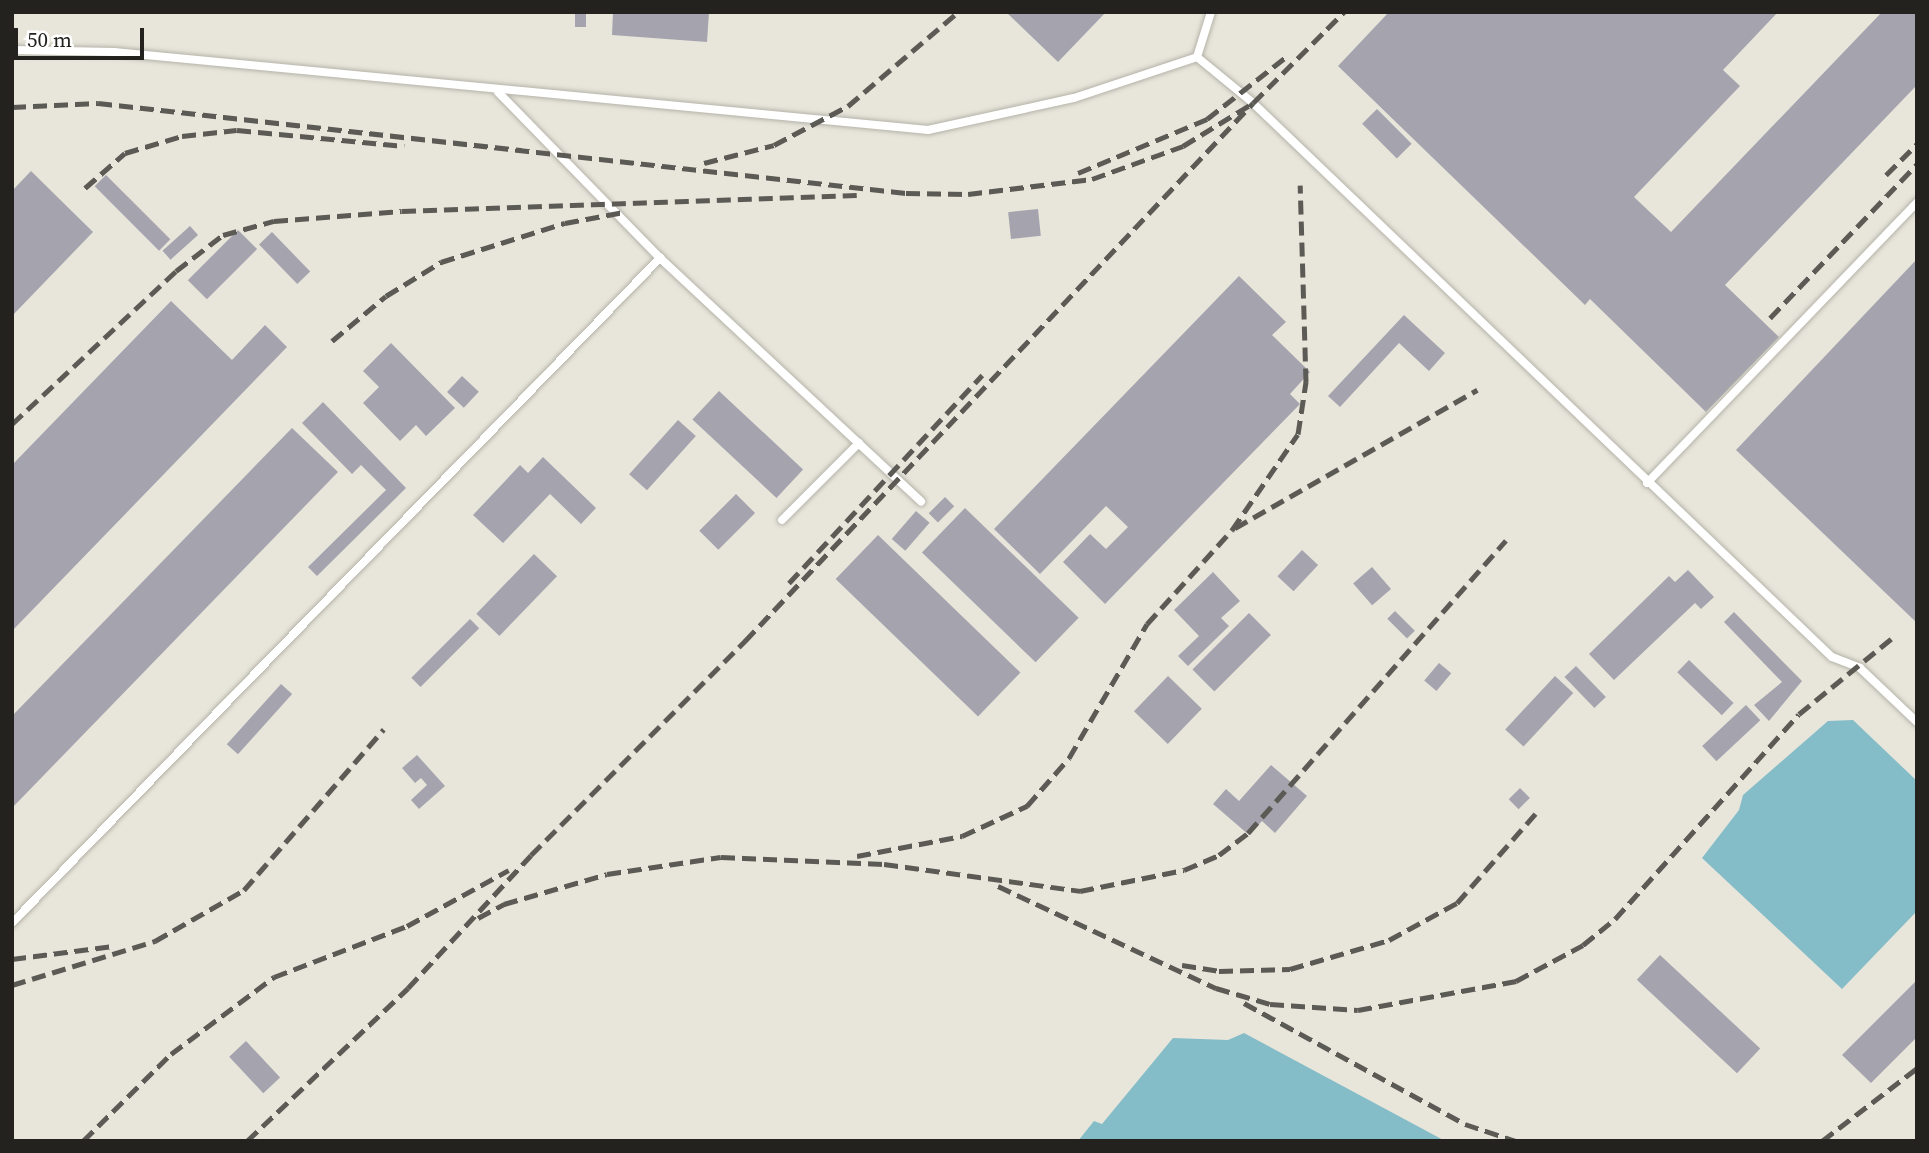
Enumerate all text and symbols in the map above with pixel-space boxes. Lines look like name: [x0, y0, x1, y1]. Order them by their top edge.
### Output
scale bar: [18, 14, 147, 58]
text: 50 m: [27, 25, 72, 54]

